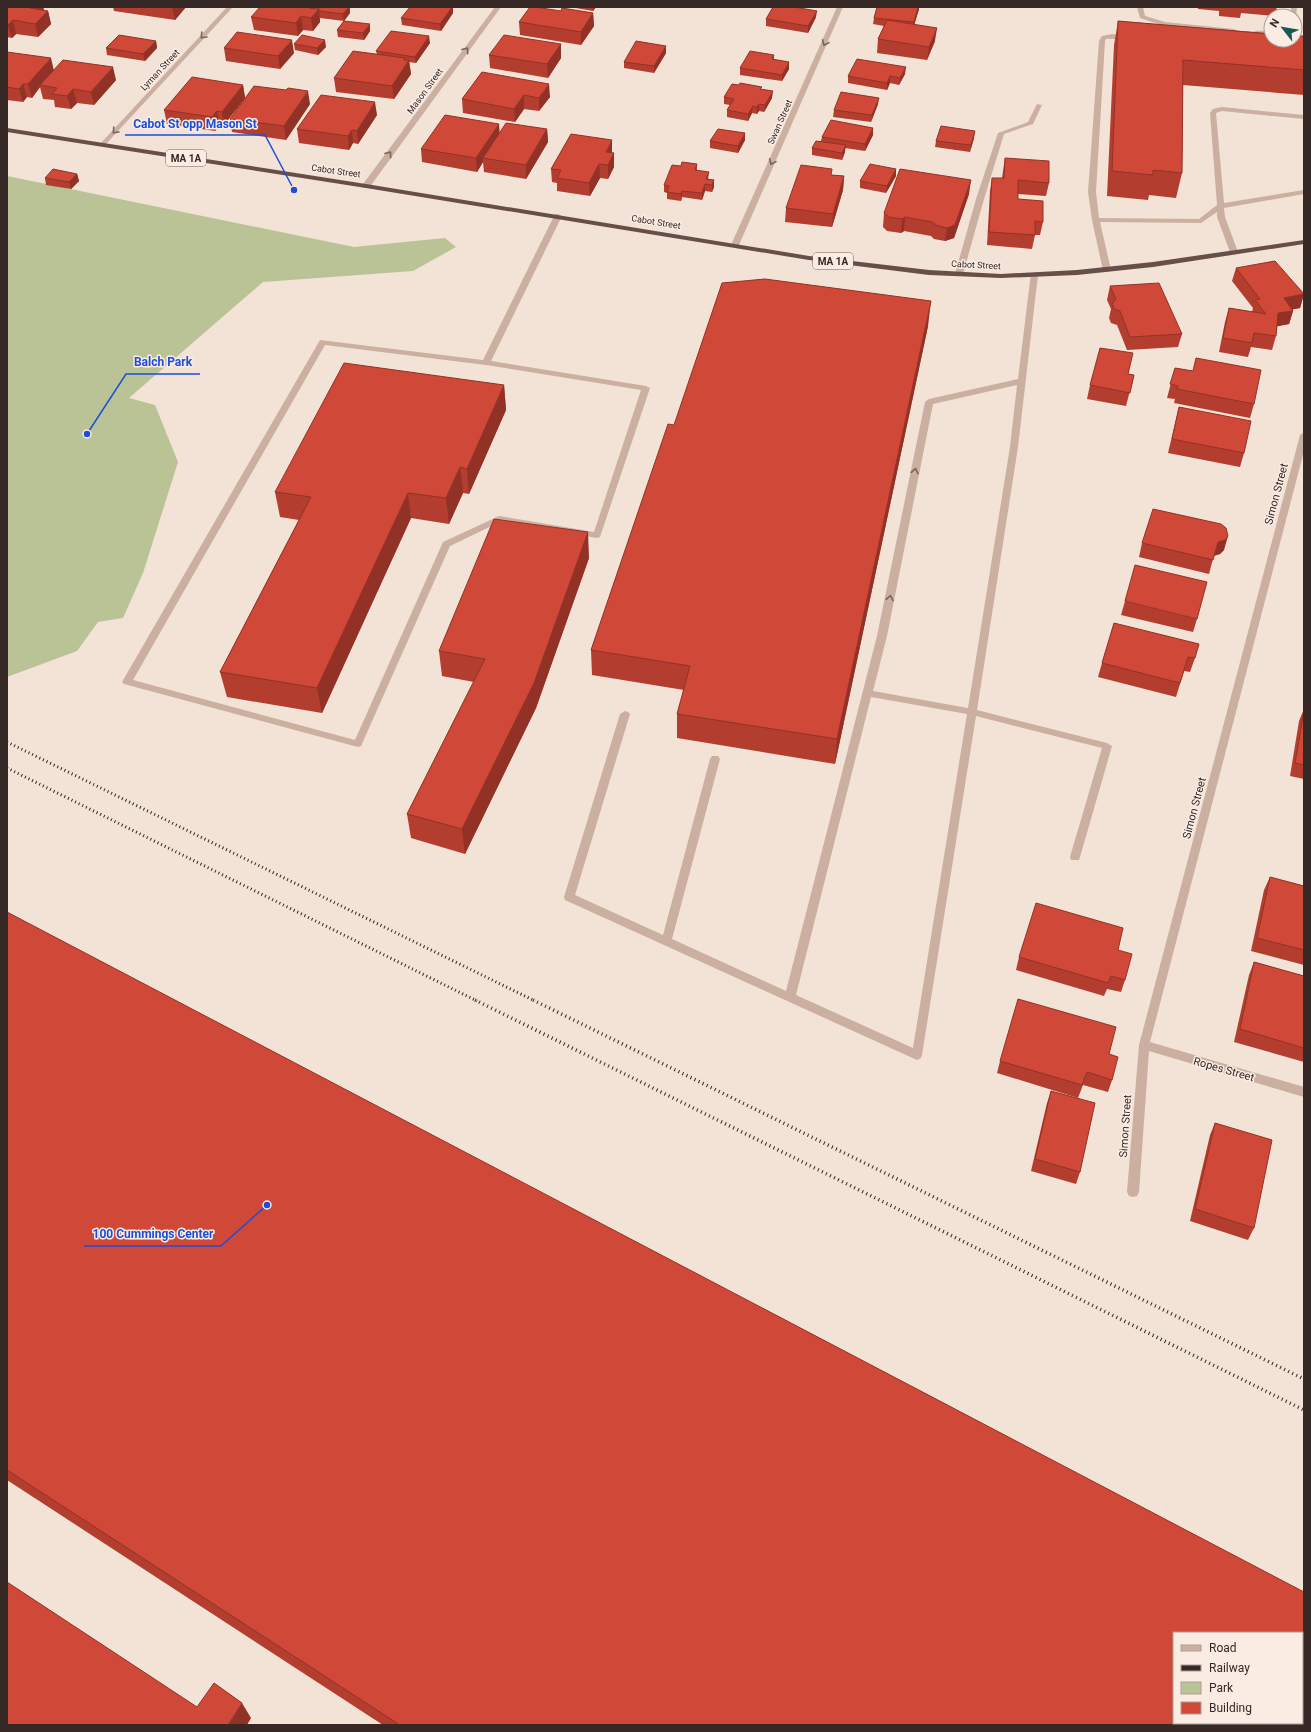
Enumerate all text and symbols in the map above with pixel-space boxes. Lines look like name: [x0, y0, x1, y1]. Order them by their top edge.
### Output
north arrow: [1263, 8, 1303, 48]
text: N: [1267, 16, 1283, 30]
one-way arrow: [201, 31, 208, 38]
one-way arrow: [822, 38, 830, 46]
street label: Lyman Street: [139, 47, 182, 93]
one-way arrow: [462, 47, 469, 54]
street label: Mason Street: [405, 66, 445, 116]
street label: Swan Street: [766, 98, 794, 146]
callout: Cabot St opp Mason St: [125, 111, 265, 135]
text: Cabot St opp Mason St: [133, 117, 257, 131]
one-way arrow: [112, 126, 120, 134]
road number: MA 1A: [166, 150, 206, 166]
one-way arrow: [384, 152, 391, 159]
one-way arrow: [769, 157, 777, 165]
street label: Cabot Street: [311, 163, 361, 179]
street label: Cabot Street: [631, 213, 681, 231]
road number: MA 1A: [813, 253, 853, 269]
street label: Cabot Street: [951, 259, 1001, 271]
callout: Balch Park: [126, 350, 200, 374]
text: Balch Park: [134, 355, 193, 369]
street label: Simon Street: [1262, 462, 1291, 526]
one-way arrow: [911, 468, 919, 474]
one-way arrow: [885, 595, 893, 601]
street label: Simon Street: [1180, 776, 1209, 840]
street label: Ropes Street: [1192, 1055, 1256, 1084]
street label: Simon Street: [1117, 1094, 1134, 1158]
callout: 100 Cummings Center: [84, 1222, 221, 1246]
text: 100 Cummings Center: [93, 1227, 214, 1241]
legend: [1173, 1632, 1303, 1724]
text: Road: [1209, 1641, 1237, 1655]
text: Railway: [1209, 1661, 1250, 1675]
text: Park: [1209, 1681, 1234, 1695]
text: Building: [1209, 1701, 1252, 1715]

